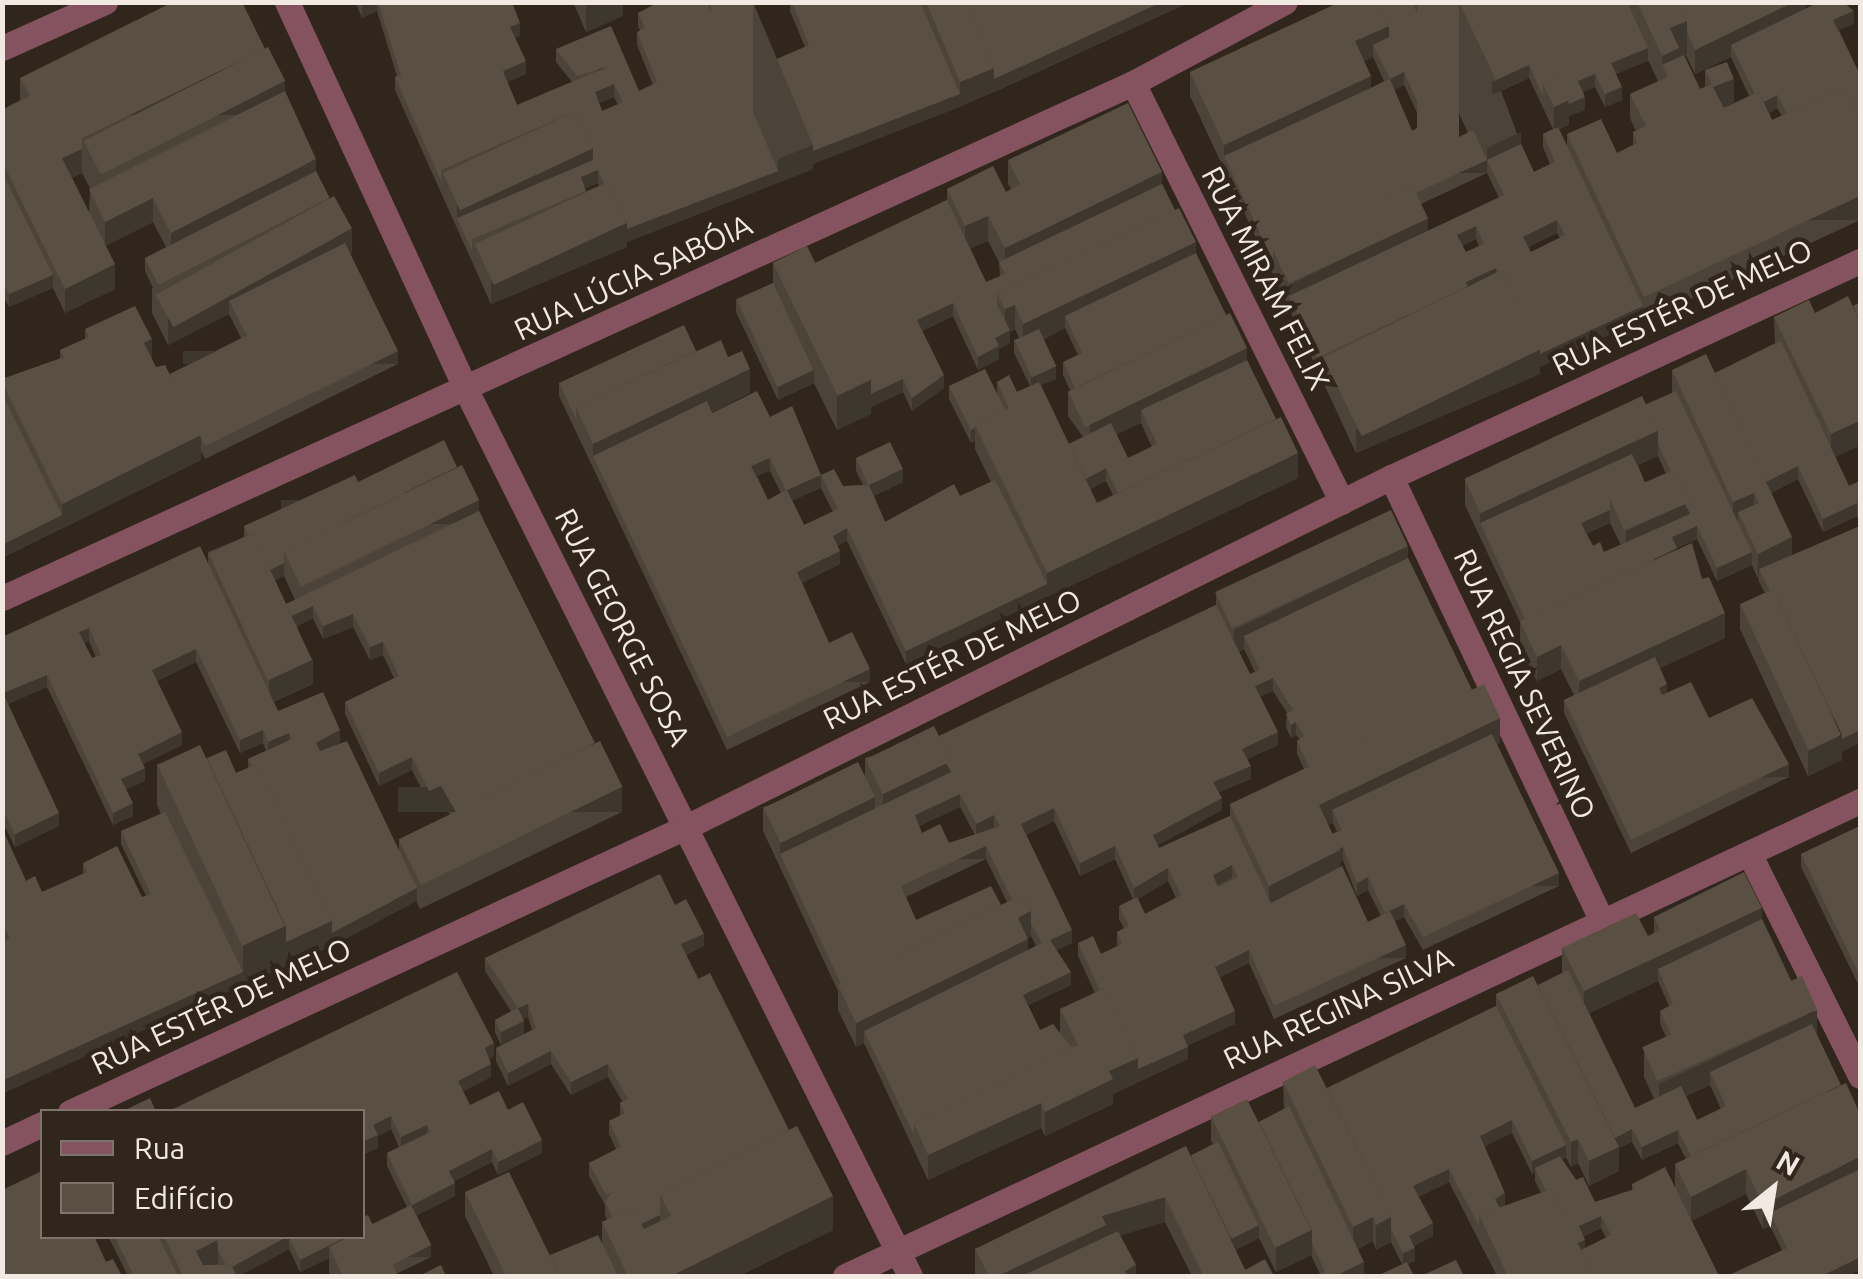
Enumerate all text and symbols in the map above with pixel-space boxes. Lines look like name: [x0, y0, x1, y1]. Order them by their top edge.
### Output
street label: RUA MIRAM FELIX: [1194, 161, 1338, 395]
street label: RUA LÚCIA SABÓIA: [508, 206, 758, 348]
street label: RUA ESTÉR DE MELO: [1546, 231, 1818, 383]
street label: RUA GEORGE SOSA: [548, 502, 698, 752]
street label: RUA REGIA SEVERINO: [1447, 543, 1603, 825]
street label: RUA ESTÉR DE MELO: [817, 581, 1087, 737]
street label: RUA ESTÉR DE MELO: [85, 930, 357, 1082]
street label: RUA REGINA SILVA: [1218, 939, 1458, 1077]
legend: [40, 1109, 365, 1239]
text: Rua: [134, 1131, 185, 1165]
north arrow: [1723, 1139, 1823, 1239]
text: N: [1771, 1144, 1805, 1181]
text: Edifício: [134, 1181, 234, 1215]

